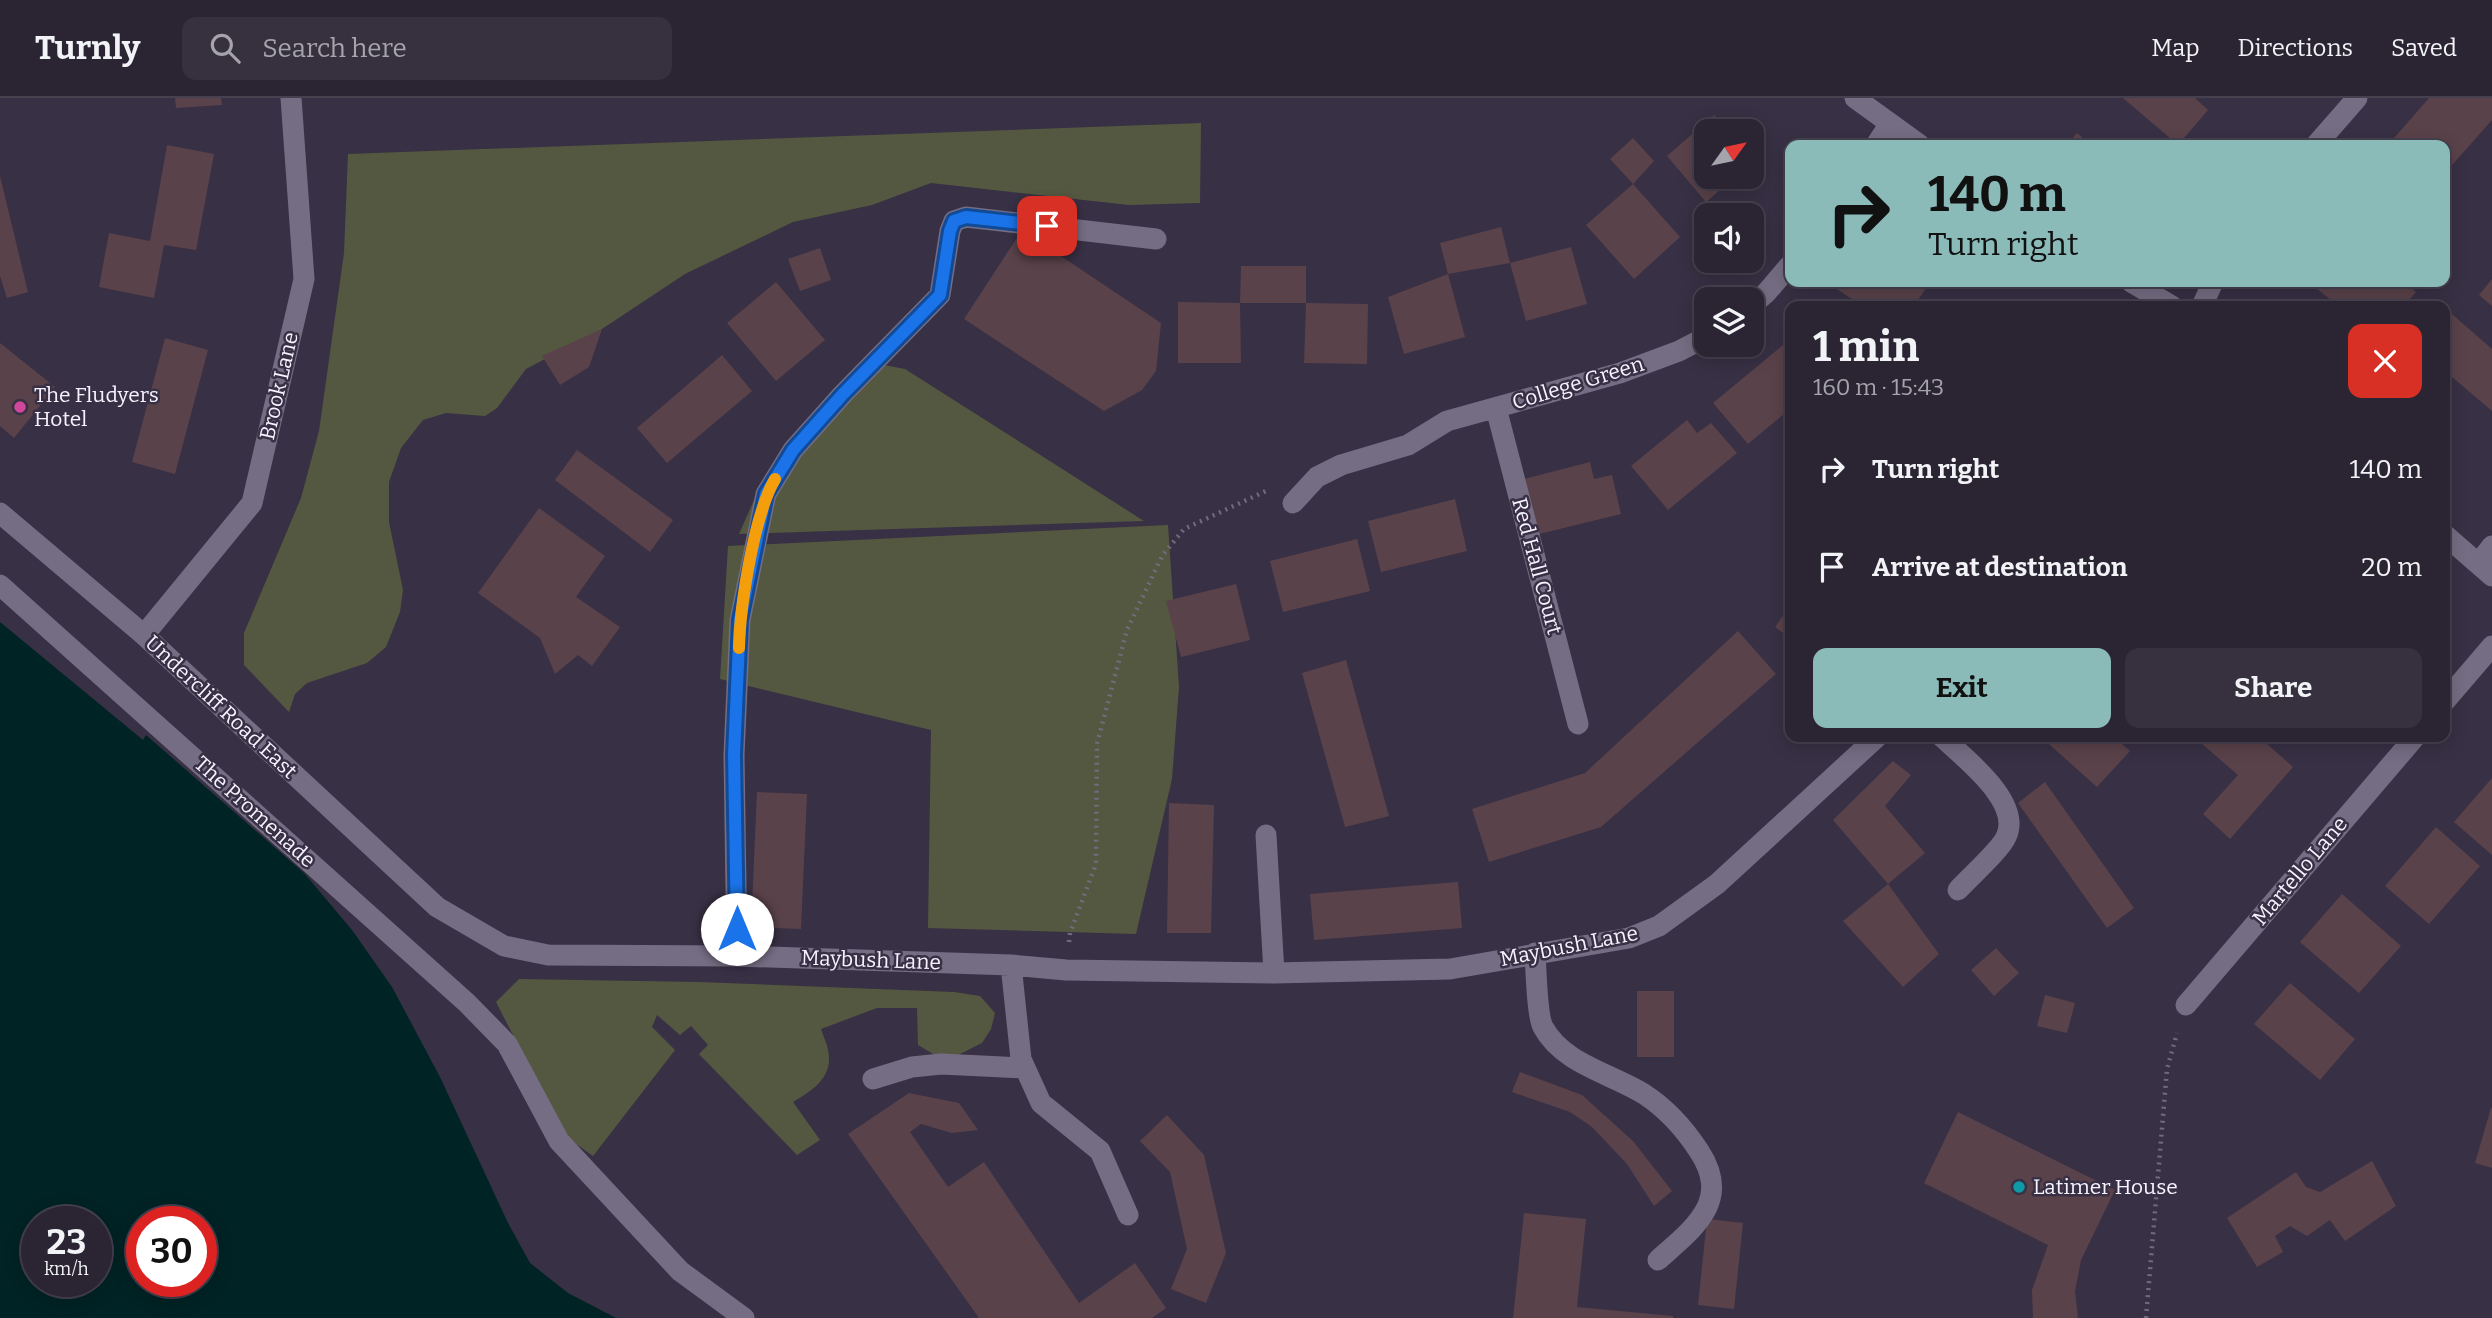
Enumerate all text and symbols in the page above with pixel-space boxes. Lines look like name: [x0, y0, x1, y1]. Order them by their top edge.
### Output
search box: [182, 17, 672, 80]
text: Turnly: [35, 28, 140, 68]
icon: search: [206, 29, 244, 67]
text: Search here: [262, 33, 407, 64]
text: Map: [2151, 34, 2200, 62]
text: Directions: [2238, 34, 2353, 62]
text: Saved: [2391, 34, 2457, 62]
north arrow: [1694, 119, 1764, 189]
map controls: [1694, 119, 1764, 357]
text: 140 m: [1928, 165, 2066, 224]
icon: right: [1813, 168, 1904, 259]
pin: [1017, 196, 1077, 256]
button: sound: [1694, 203, 1764, 273]
icon: arrive: [1028, 207, 1066, 245]
text: Turn right: [1928, 225, 2079, 263]
button: layers: [1694, 287, 1764, 357]
text: 1 min: [1813, 322, 1919, 372]
button: close: [2348, 324, 2422, 398]
street label: Brook Lane: [254, 330, 304, 442]
street label: College Green: [1509, 351, 1647, 415]
text: 160 m · 15:43: [1813, 373, 1944, 401]
place label: The Fludyers Hotel: [34, 382, 159, 432]
marker: The Fludyers Hotel: [12, 399, 28, 415]
icon: right: [1813, 450, 1851, 488]
text: Turn right: [1872, 454, 1999, 485]
text: 140 m: [2350, 454, 2422, 485]
street label: Red Hall Court: [1506, 495, 1568, 638]
icon: arrive: [1813, 548, 1851, 586]
text: Arrive at destination: [1872, 552, 2127, 583]
text: 20 m: [2361, 552, 2422, 583]
street label: Undercliff Road East: [140, 630, 303, 784]
button: Exit: [1813, 648, 2111, 728]
button: Share: [2125, 648, 2422, 728]
street label: The Promenade: [189, 751, 321, 873]
street label: Martello Lane: [2247, 811, 2353, 931]
position arrow: [700, 892, 774, 966]
street label: Maybush Lane: [1498, 920, 1640, 972]
street label: Maybush Lane: [800, 945, 942, 975]
place label: Latimer House: [2033, 1174, 2178, 1200]
marker: Latimer House: [2011, 1179, 2027, 1195]
speed limit sign: 30: [126, 1206, 217, 1297]
text: 23: [47, 1221, 86, 1263]
text: km/h: [44, 1258, 89, 1280]

